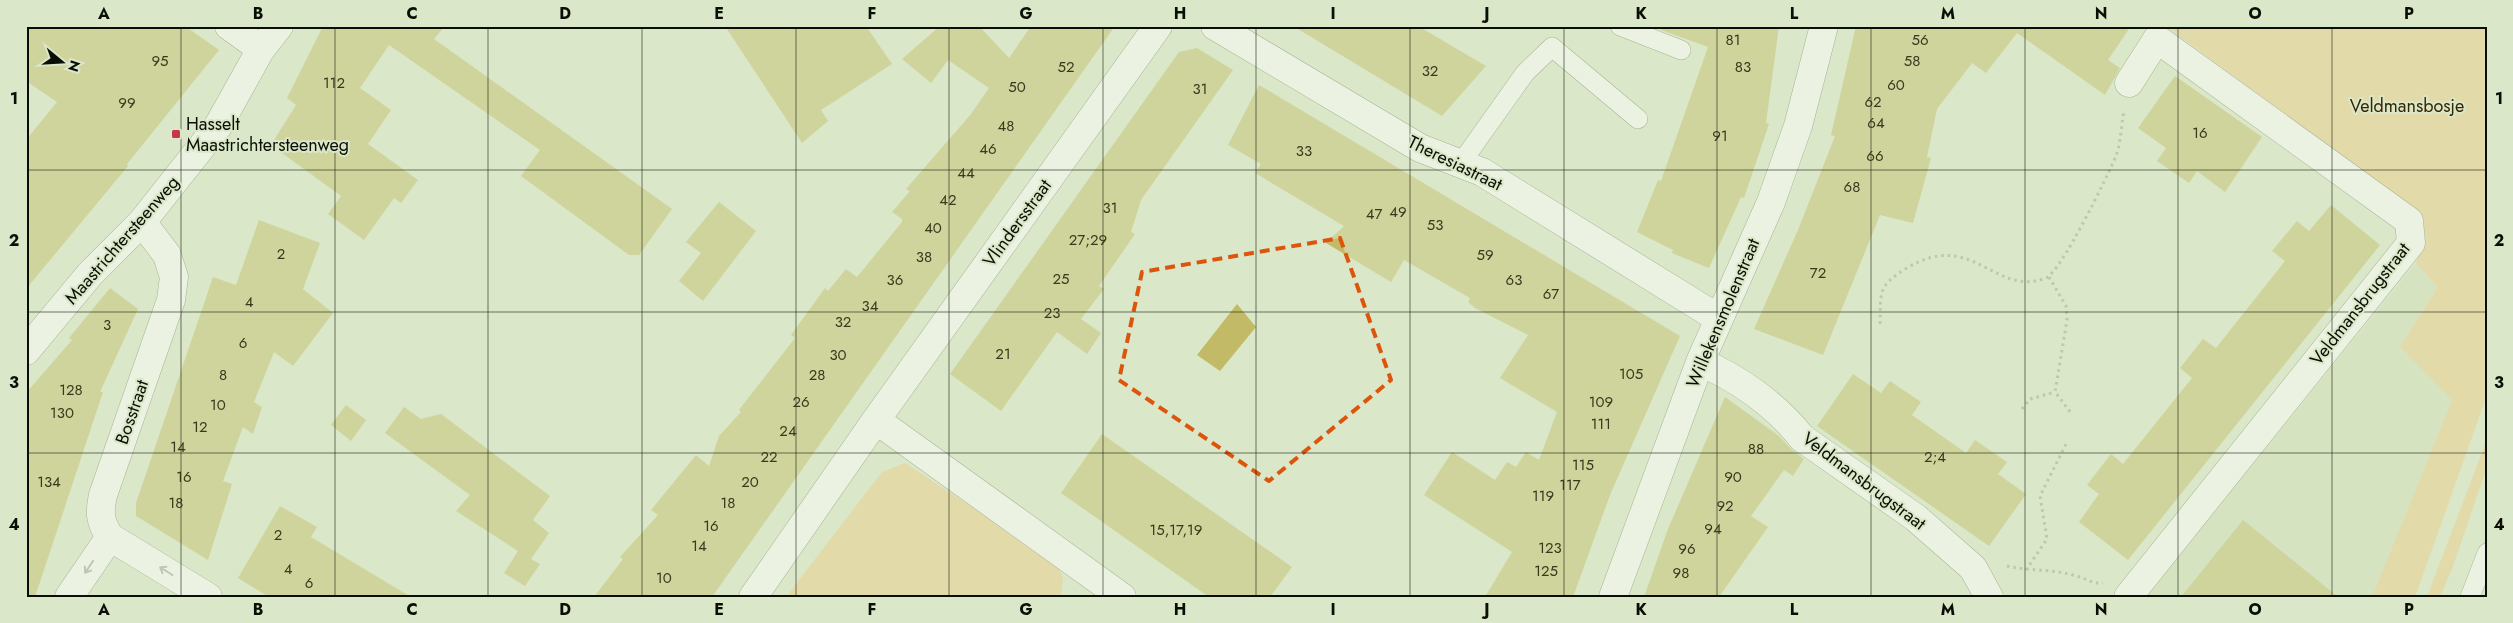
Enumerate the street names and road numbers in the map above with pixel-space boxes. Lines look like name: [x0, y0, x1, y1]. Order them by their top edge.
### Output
street label: Theresiastraat: [1403, 129, 1507, 197]
street label: Maastrichtersteenweg: [59, 170, 185, 310]
street label: Vlindersstraat: [976, 173, 1058, 272]
street label: Willekensmolenstraat: [1680, 234, 1766, 392]
street label: Veldmansbrugstraat: [2304, 237, 2417, 371]
street label: Bosstraat: [109, 376, 155, 448]
street label: Veldmansbrugstraat: [1797, 426, 1932, 537]

